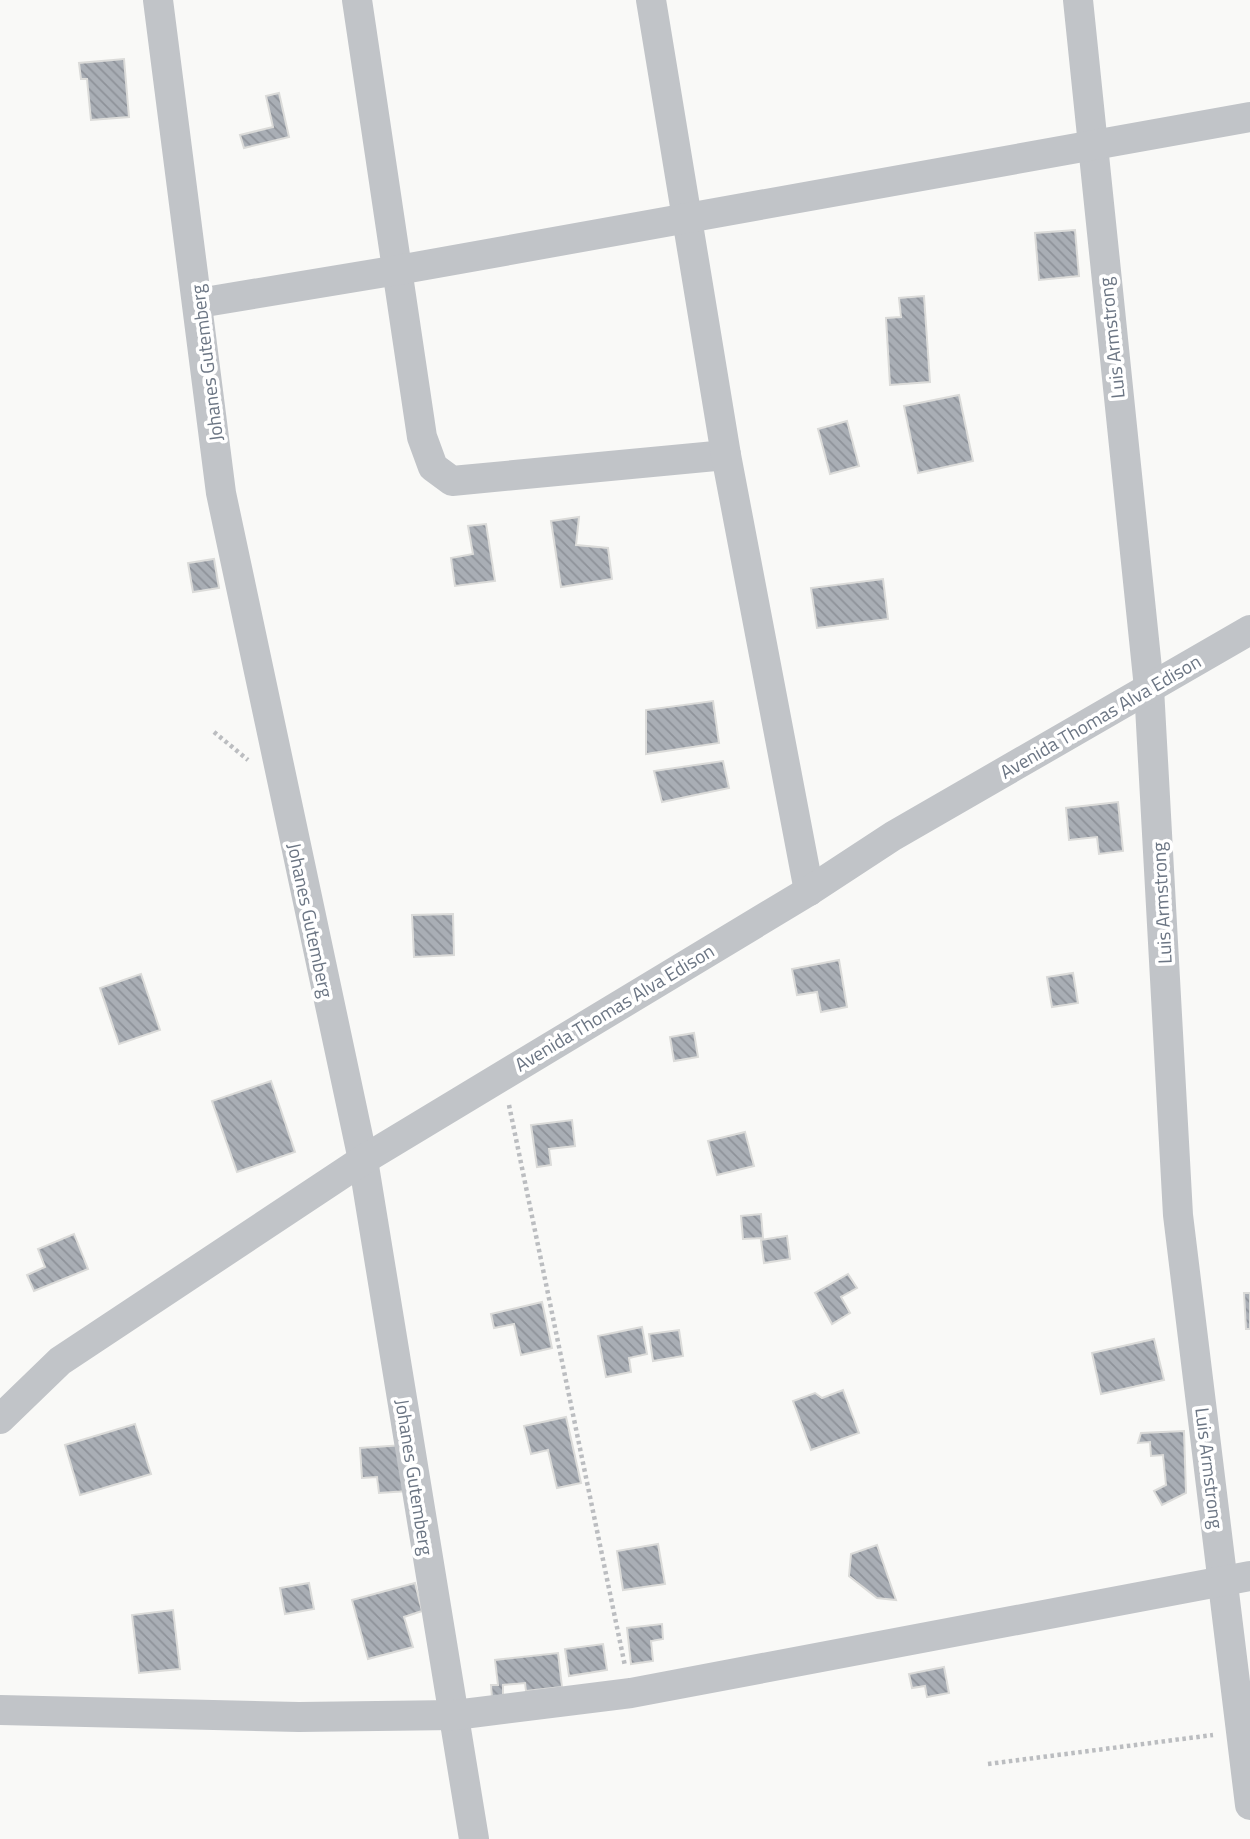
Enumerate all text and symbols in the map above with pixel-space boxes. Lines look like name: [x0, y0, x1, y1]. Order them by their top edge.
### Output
street label: Luis Armstrong: [1090, 276, 1132, 400]
street label: Johanes Gutemberg: [182, 283, 230, 443]
street label: Avenida Thomas Alva Edison: [994, 646, 1206, 786]
street label: Johanes Gutemberg: [280, 840, 342, 1000]
street label: Luis Armstrong: [1143, 841, 1179, 965]
street label: Avenida Thomas Alva Edison: [509, 936, 719, 1078]
street label: Johanes Gutemberg: [388, 1397, 442, 1557]
street label: Luis Armstrong: [1188, 1406, 1232, 1531]

